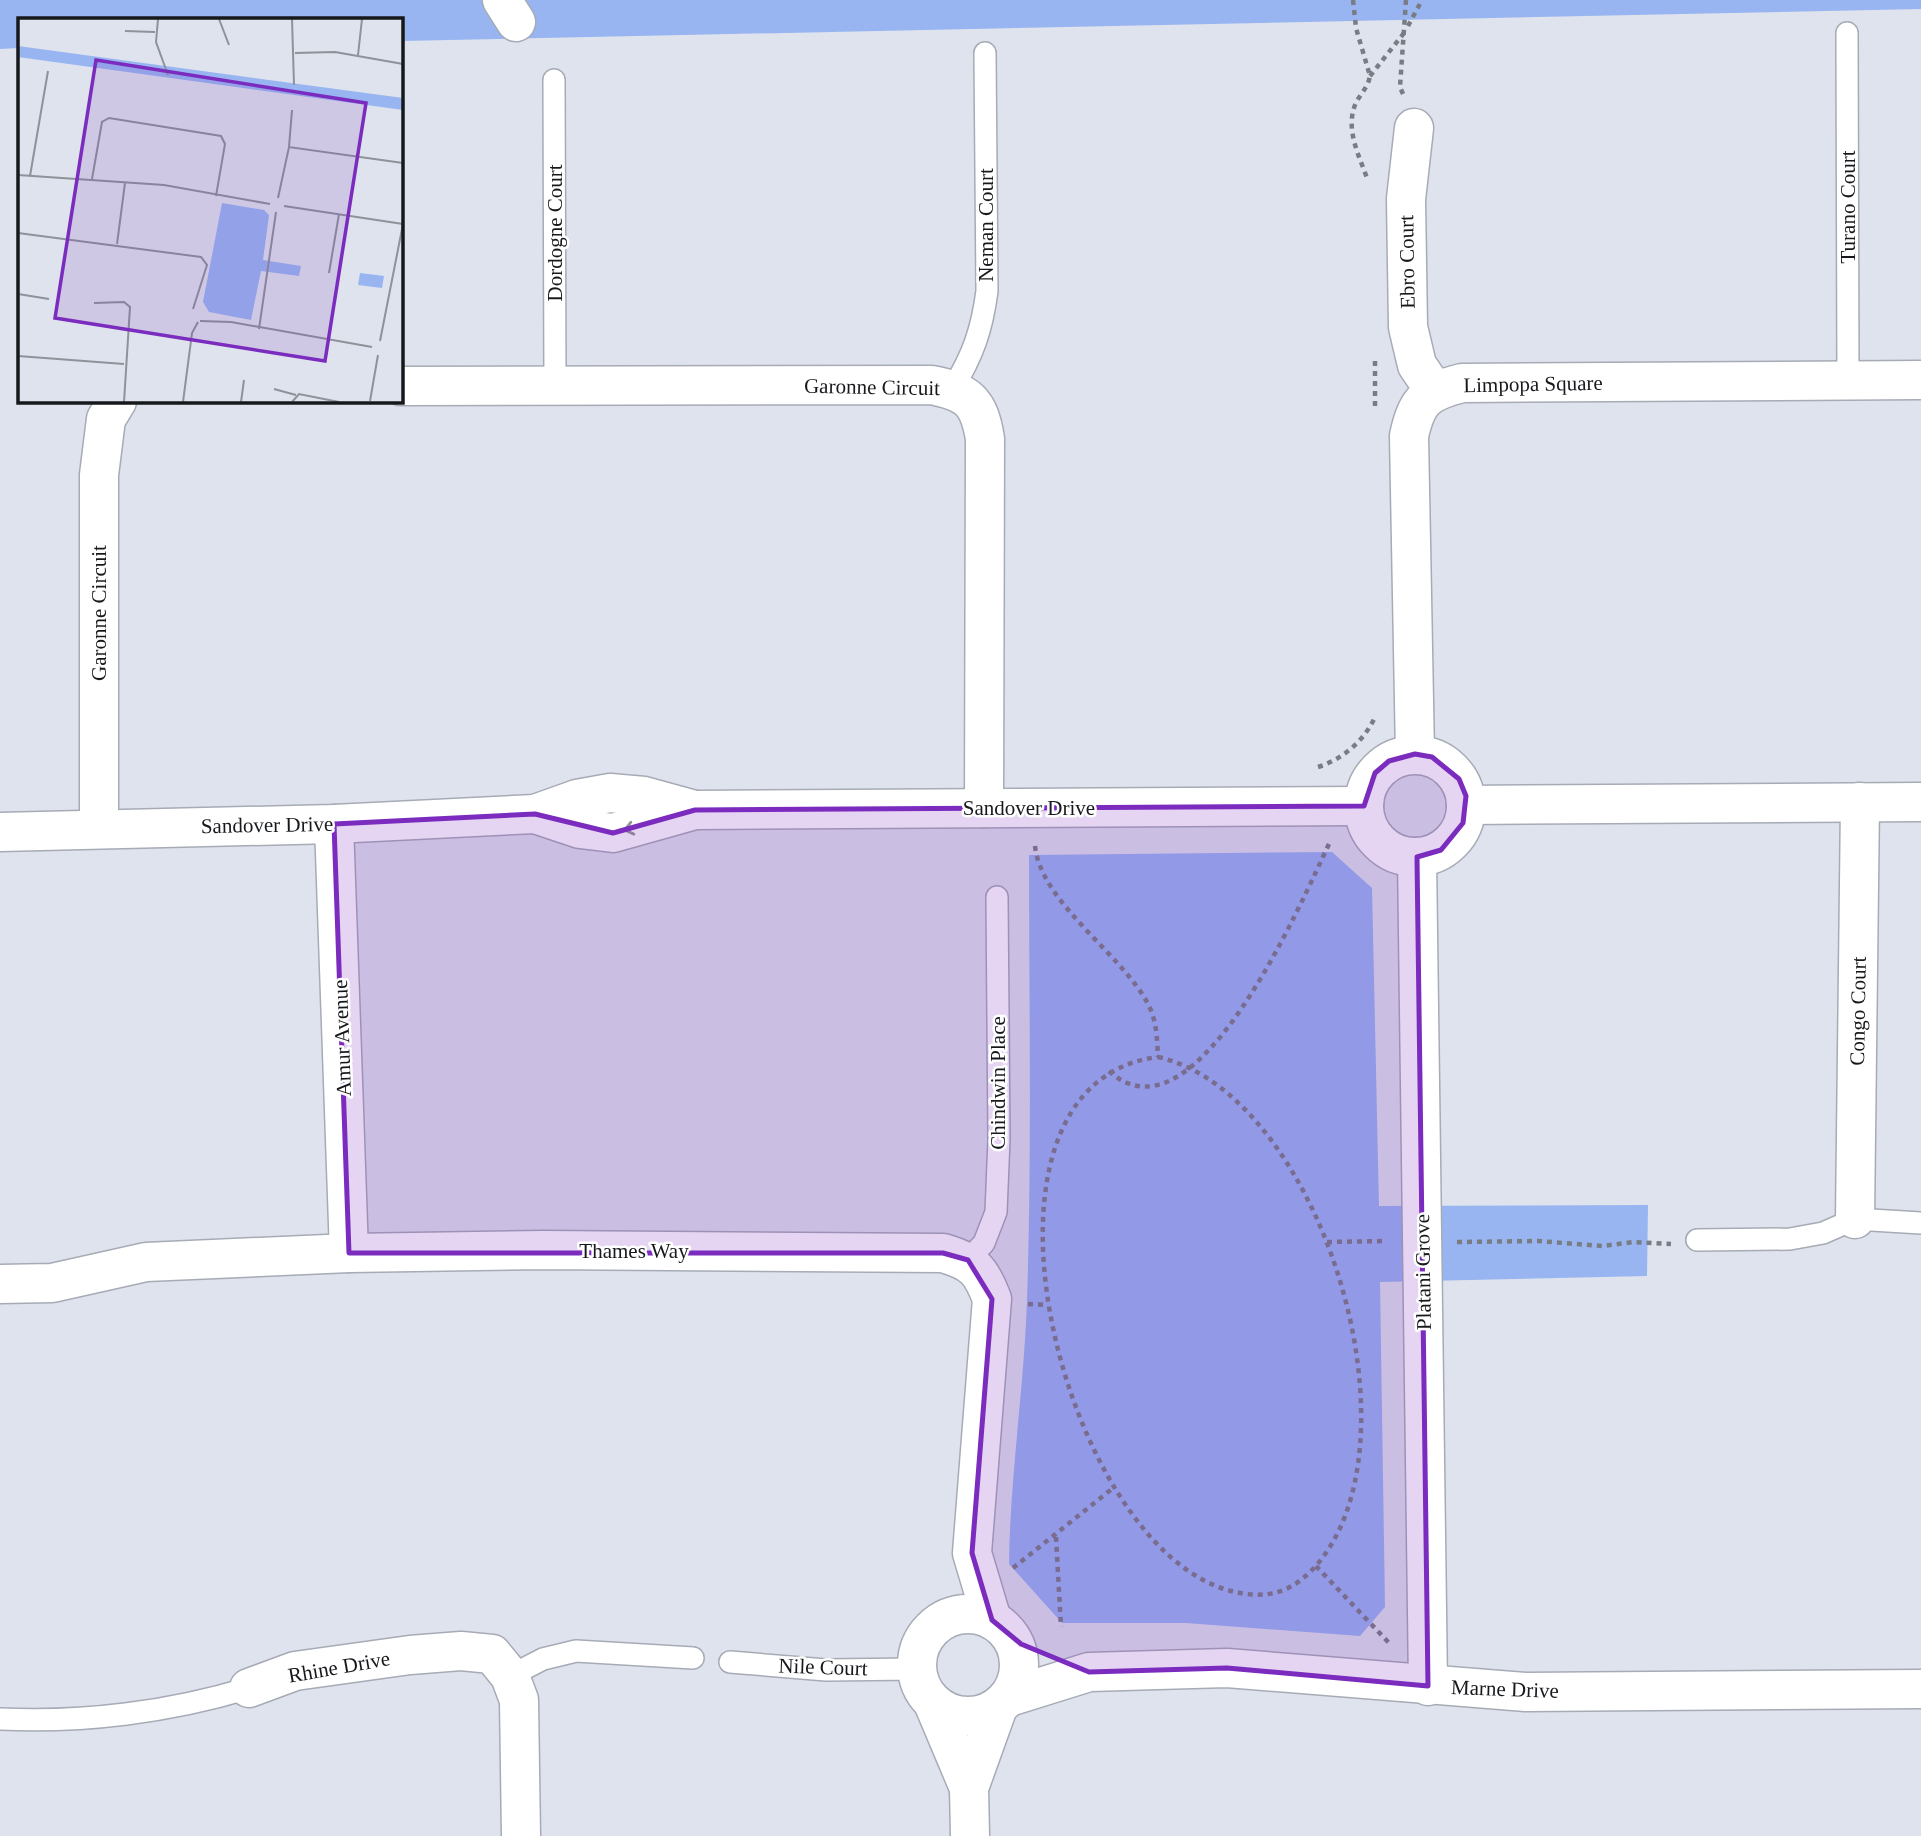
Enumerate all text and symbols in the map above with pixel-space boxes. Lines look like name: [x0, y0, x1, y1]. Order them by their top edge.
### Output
inset map: [18, 18, 402, 402]
street label: Turano Court: [1836, 150, 1860, 264]
street label: Dordogne Court: [543, 164, 567, 302]
street label: Neman Court: [974, 168, 998, 282]
street label: Ebro Court: [1394, 215, 1420, 309]
street label: Limpopa Square: [1463, 371, 1603, 397]
street label: Garonne Circuit: [804, 374, 940, 400]
street label: Garonne Circuit: [87, 545, 111, 681]
street label: Sandover Drive: [963, 796, 1095, 820]
street label: Sandover Drive: [201, 812, 333, 838]
one-way arrow: [623, 821, 635, 835]
street label: Congo Court: [1845, 956, 1871, 1066]
street label: Amur Avenue: [328, 979, 356, 1097]
street label: Chindwin Place: [986, 1016, 1010, 1150]
street label: Platani Grove: [1410, 1214, 1436, 1330]
street label: Thames Way: [579, 1239, 689, 1263]
street label: Rhine Drive: [286, 1646, 392, 1688]
street label: Nile Court: [778, 1653, 868, 1681]
street label: Marne Drive: [1451, 1675, 1559, 1703]

